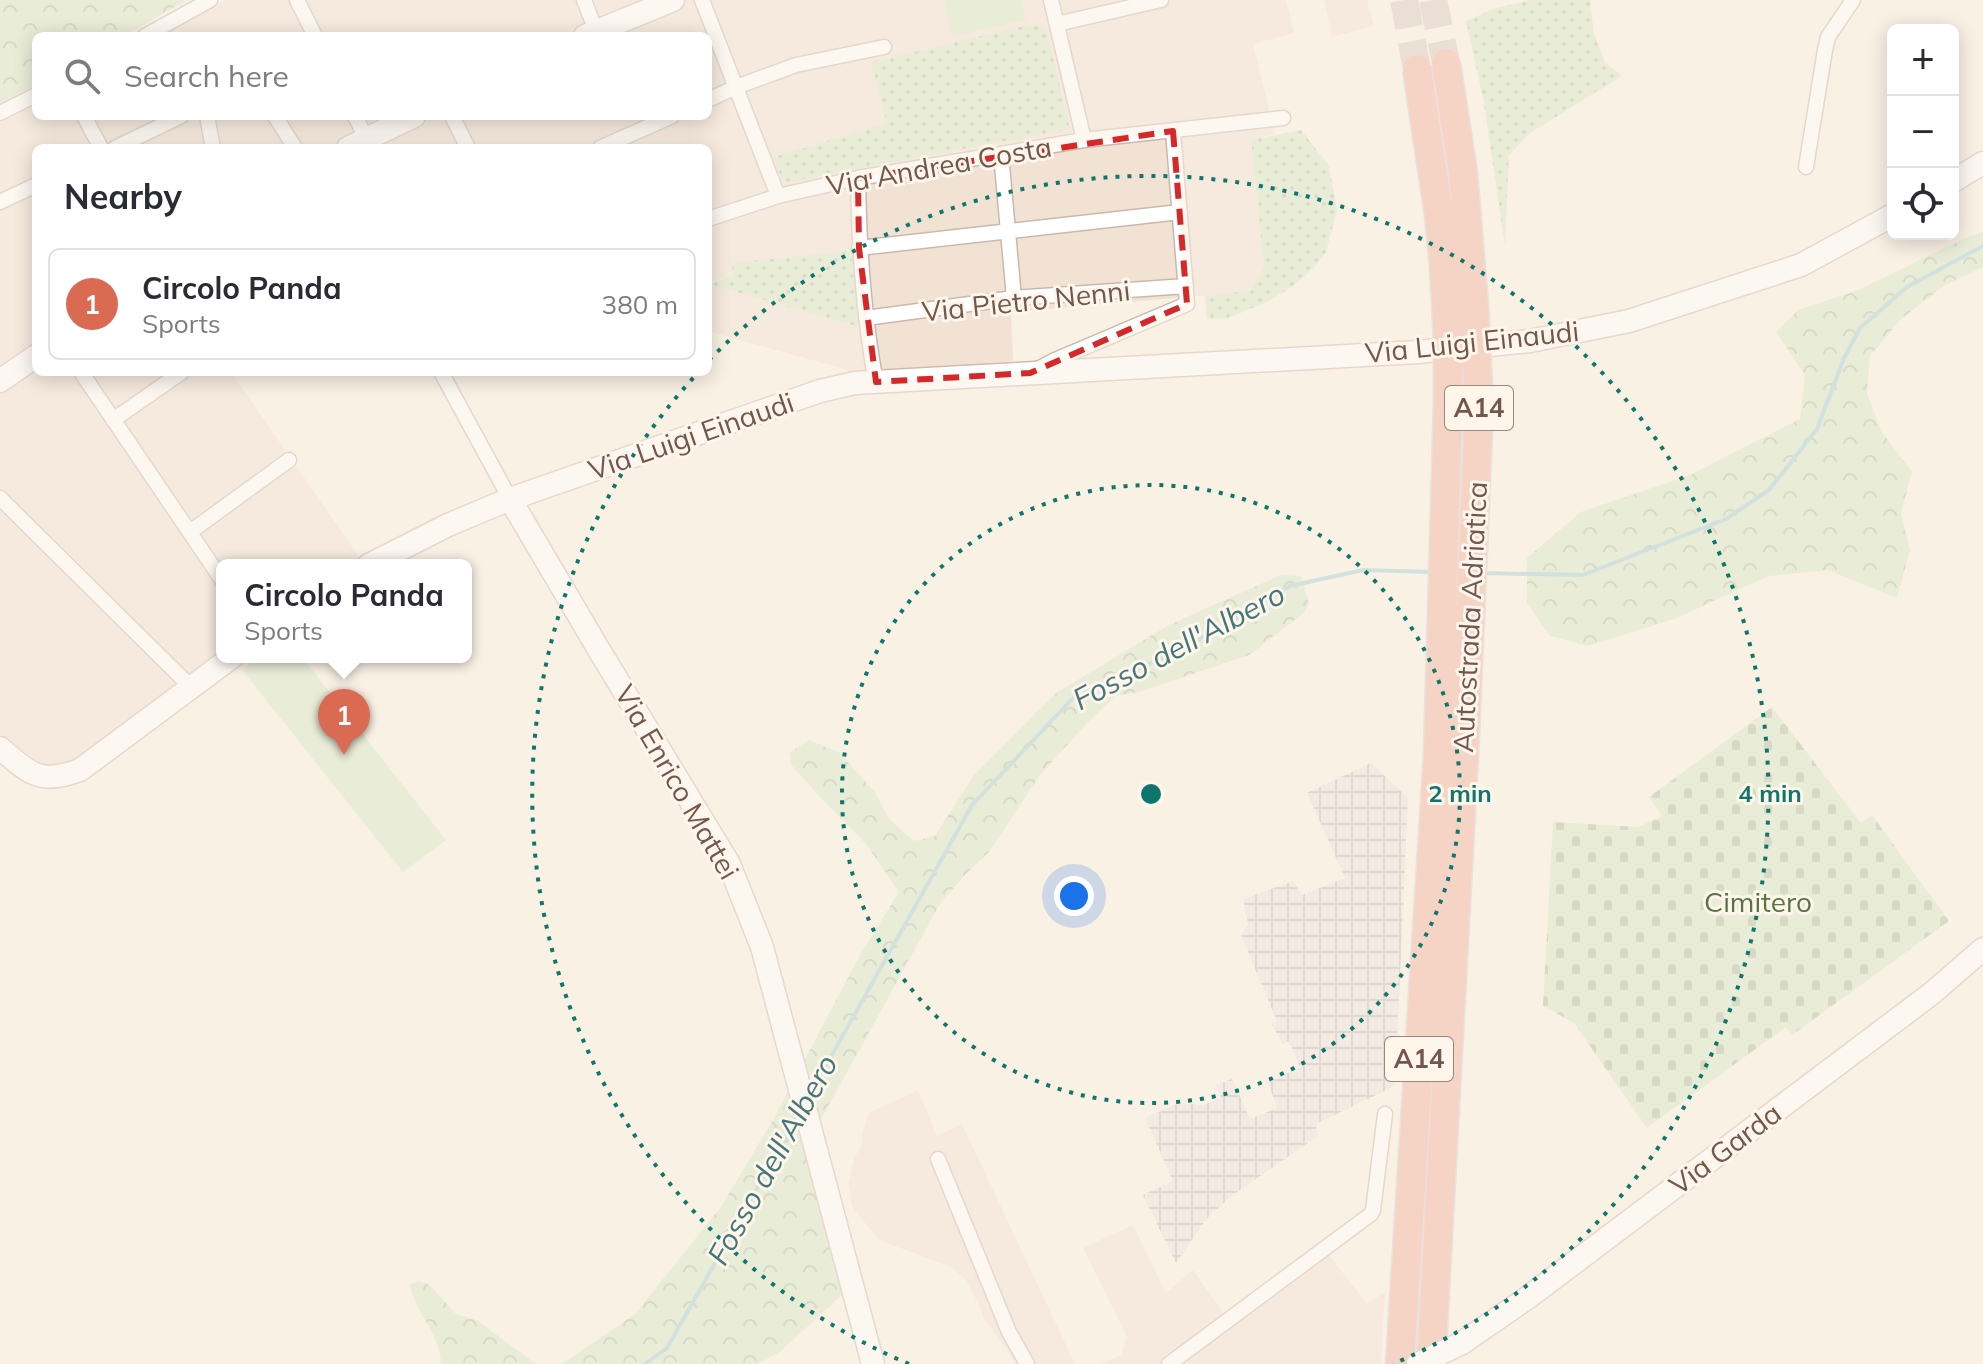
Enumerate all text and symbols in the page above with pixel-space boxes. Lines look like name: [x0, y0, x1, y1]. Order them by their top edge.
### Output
map controls: [1887, 24, 1959, 240]
button: +: [1887, 24, 1959, 96]
search box: [32, 32, 712, 120]
icon: search: [60, 54, 104, 98]
text: Search here: [124, 57, 289, 95]
button: −: [1887, 96, 1959, 168]
street label: Via Andrea Costa: [824, 128, 1054, 203]
button: locate: [1887, 168, 1959, 240]
text: Nearby: [64, 175, 182, 218]
text: Circolo Panda: [142, 269, 342, 307]
street label: Via Pietro Nenni: [920, 272, 1132, 329]
text: 1: [84, 288, 100, 321]
text: 380 m: [602, 288, 678, 321]
text: Sports: [142, 307, 221, 340]
street label: Via Luigi Einaudi: [1363, 313, 1581, 370]
street label: Via Luigi Einaudi: [584, 384, 798, 487]
road number: A14: [1445, 386, 1513, 430]
street label: Autostrada Adriatica: [1445, 480, 1494, 753]
popup: [216, 559, 472, 663]
water label: Fosso dell'Albero: [1066, 574, 1291, 718]
text: Circolo Panda: [244, 576, 444, 614]
text: Sports: [244, 614, 323, 647]
street label: Via Enrico Mattei: [608, 678, 747, 885]
pin: 1: [318, 689, 370, 755]
text: 2 min: [1428, 778, 1492, 808]
text: 4 min: [1738, 778, 1802, 808]
centre of rings: [1137, 780, 1165, 808]
your location: [1054, 876, 1094, 916]
park label: Cimitero: [1704, 884, 1812, 919]
road number: A14: [1385, 1037, 1453, 1081]
water label: Fosso dell'Albero: [699, 1048, 846, 1271]
street label: Via Garda: [1662, 1095, 1788, 1202]

